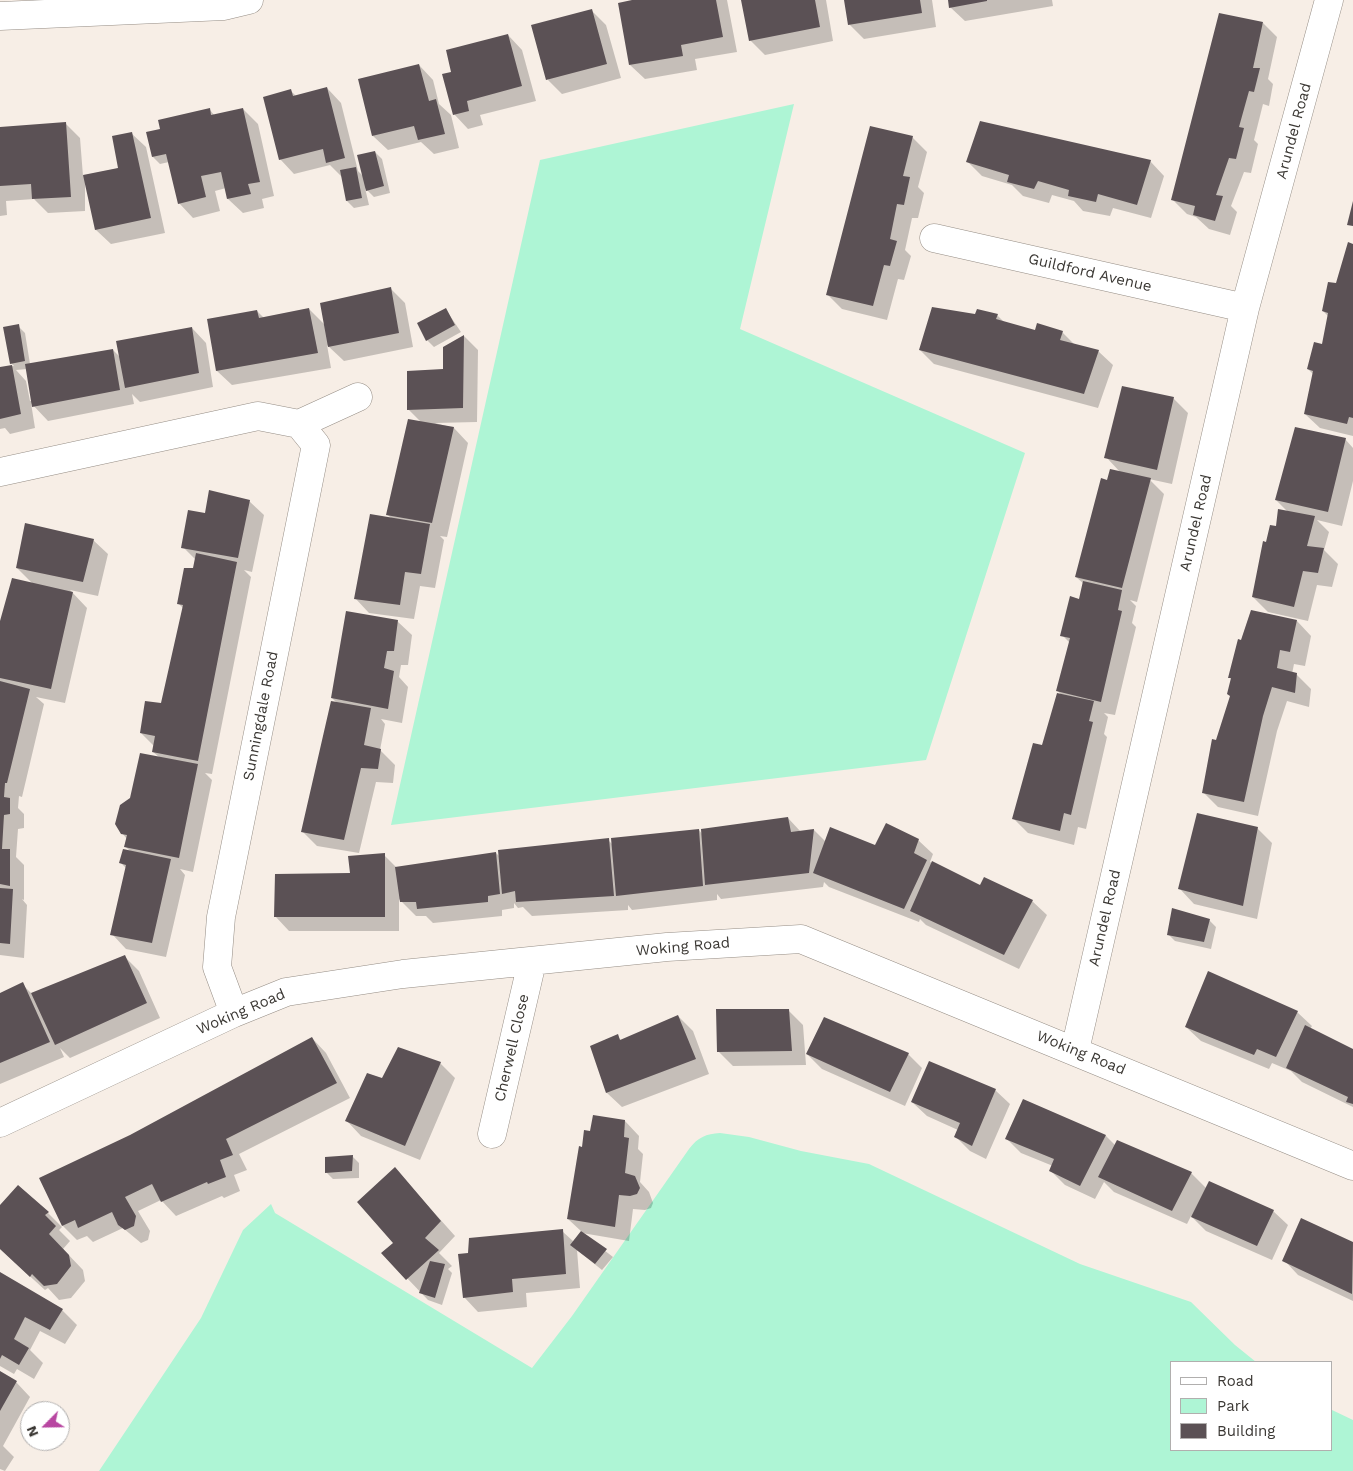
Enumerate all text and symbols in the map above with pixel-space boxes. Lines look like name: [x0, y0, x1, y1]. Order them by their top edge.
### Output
street label: Arundel Road: [1273, 81, 1315, 181]
street label: Guildford Avenue: [1026, 250, 1154, 296]
street label: Arundel Road: [1176, 473, 1216, 573]
street label: Sunningdale Road: [240, 650, 282, 782]
street label: Arundel Road: [1085, 868, 1125, 968]
street label: Woking Road: [635, 934, 731, 960]
street label: Woking Road: [194, 985, 288, 1039]
street label: Cherwell Close: [491, 992, 533, 1104]
street label: Woking Road: [1034, 1027, 1128, 1079]
legend: [1170, 1361, 1333, 1451]
text: Road: [1217, 1372, 1254, 1390]
text: Park: [1217, 1397, 1249, 1415]
north arrow: [20, 1401, 70, 1451]
text: Building: [1217, 1422, 1275, 1440]
text: N: [23, 1424, 42, 1439]

